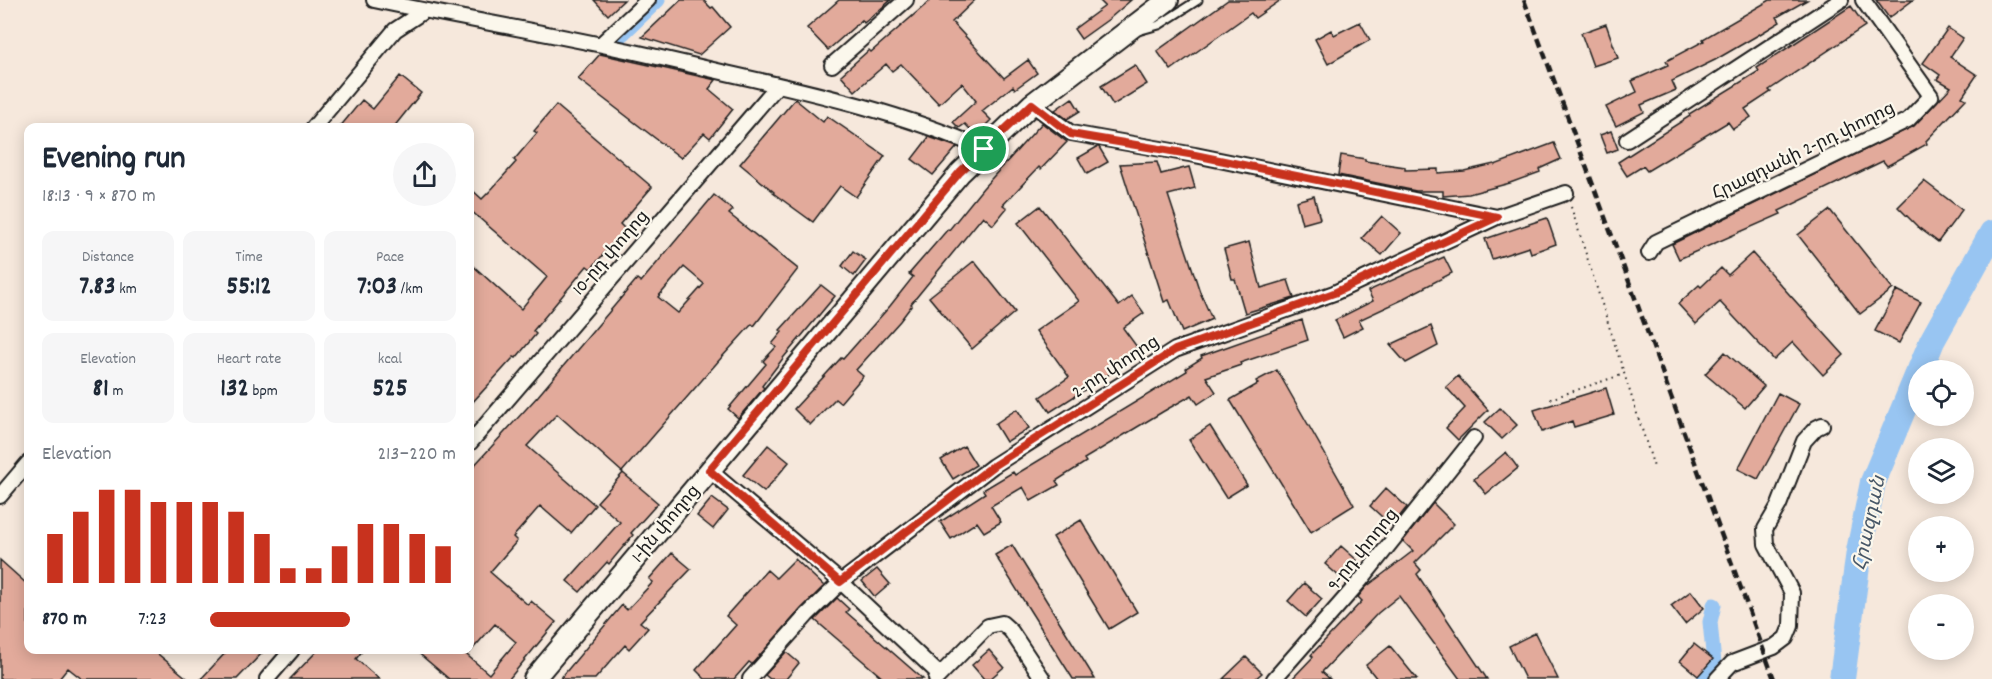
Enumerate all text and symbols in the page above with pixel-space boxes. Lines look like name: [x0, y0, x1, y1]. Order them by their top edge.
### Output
street label: Հրազդանի 2-րդ փողոց: [1708, 97, 1900, 208]
pin: [958, 123, 1009, 174]
icon: arrive: [967, 132, 1000, 165]
text: Evening run: [42, 137, 186, 184]
button: share: [393, 143, 456, 206]
text: 18:13 · 9 × 870 m: [42, 183, 156, 211]
street label: 10-րդ փողոց: [568, 206, 656, 302]
text: Distance: [82, 246, 134, 269]
text: Time: [235, 246, 263, 269]
text: Pace: [376, 246, 404, 269]
text: 7.83: [79, 269, 116, 306]
text: 55:12: [226, 269, 272, 306]
text: 7:03: [357, 269, 397, 306]
text: km: [116, 278, 137, 301]
text: /km: [397, 278, 423, 301]
street label: 2-րդ փողոց: [1068, 330, 1165, 406]
text: Elevation: [80, 348, 136, 371]
text: Heart rate: [217, 348, 281, 371]
text: kcal: [378, 348, 402, 371]
map controls: [1908, 360, 1974, 660]
button: locate: [1908, 360, 1974, 426]
text: 81: [93, 371, 109, 408]
text: 132: [220, 371, 249, 408]
text: 525: [372, 371, 408, 408]
text: m: [109, 380, 123, 403]
text: bpm: [249, 380, 278, 403]
button: layers: [1908, 438, 1974, 504]
text: Elevation: [42, 441, 112, 469]
text: 213–220 m: [377, 441, 456, 469]
water label: Հրազդան: [1847, 473, 1895, 573]
street label: 1-ին փողոց: [627, 480, 707, 569]
street label: 9-րդ փողոց: [1323, 504, 1405, 597]
button: +: [1908, 516, 1974, 582]
button: −: [1908, 594, 1974, 660]
text: 870 m: [42, 606, 87, 634]
text: 7:23: [138, 606, 167, 634]

